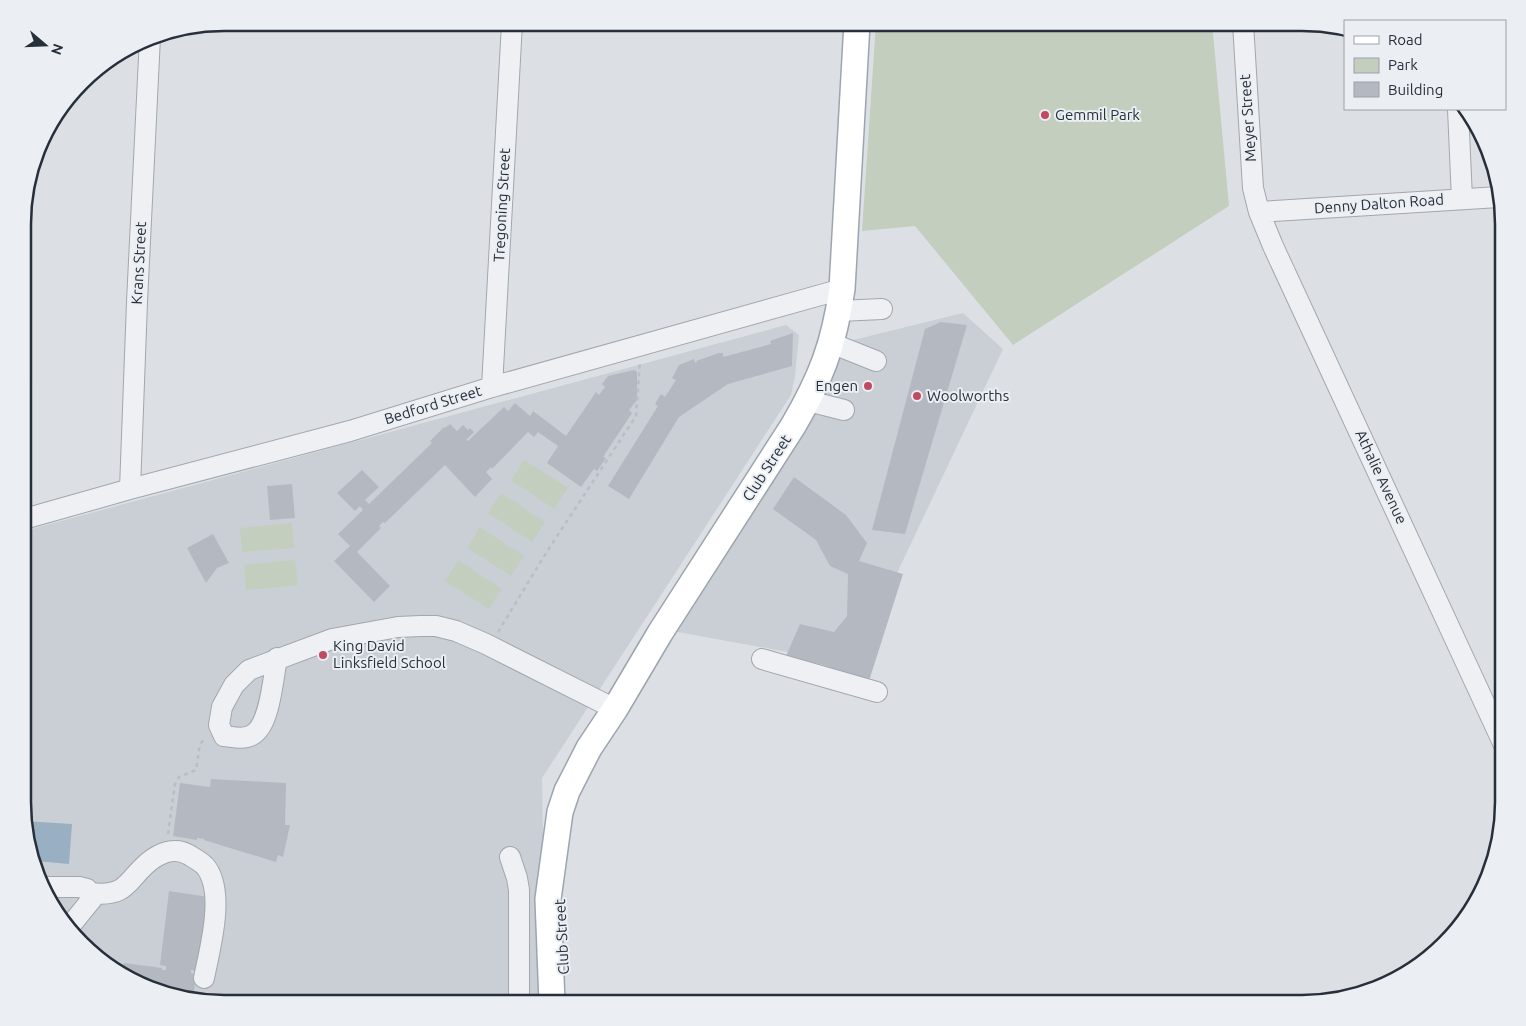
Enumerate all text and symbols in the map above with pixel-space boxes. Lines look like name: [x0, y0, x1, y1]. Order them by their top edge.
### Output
north arrow: [20, 20, 70, 70]
legend: [1344, 20, 1506, 110]
text: Road: [1388, 31, 1423, 48]
text: N: [48, 42, 67, 57]
text: Park: [1388, 56, 1418, 73]
street label: Meyer Street: [1236, 74, 1259, 162]
text: Building: [1388, 81, 1443, 98]
place label: Gemmil Park: [1055, 106, 1140, 123]
marker: Gemmil Park: [1039, 109, 1051, 121]
street label: Tregoning Street: [490, 148, 513, 262]
street label: Denny Dalton Road: [1314, 190, 1444, 217]
street label: Krans Street: [128, 221, 149, 305]
place label: Engen: [816, 377, 858, 394]
marker: Engen: [862, 380, 874, 392]
street label: Bedford Street: [382, 382, 484, 427]
place label: Woolworths: [927, 387, 1009, 404]
marker: Woolworths: [911, 390, 923, 402]
street label: Athalie Avenue: [1352, 427, 1411, 526]
street label: Club Street: [739, 431, 794, 504]
place label: King David Linksfield School: [333, 637, 446, 671]
marker: King David Linksfield School: [317, 649, 329, 661]
street label: Club Street: [551, 899, 572, 975]

